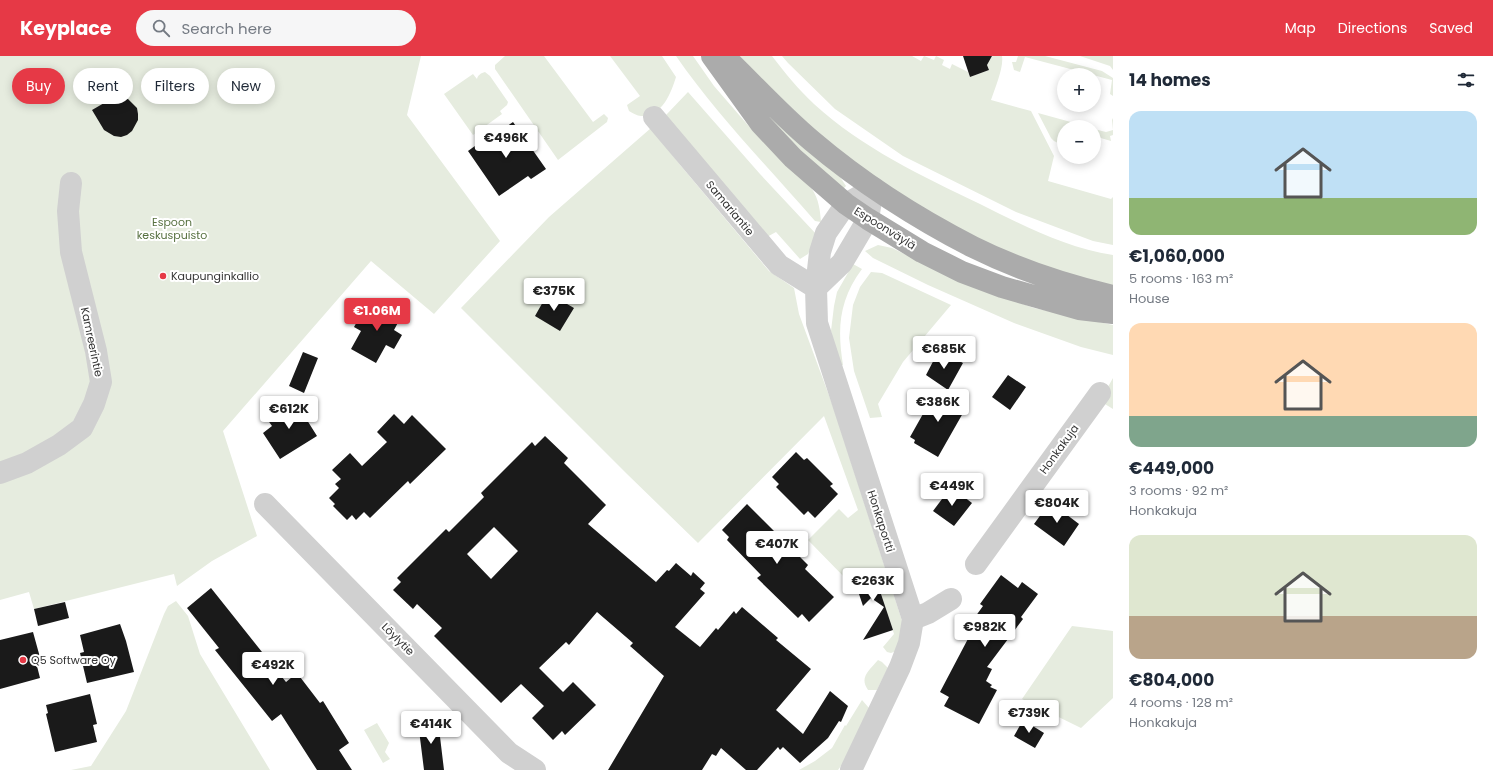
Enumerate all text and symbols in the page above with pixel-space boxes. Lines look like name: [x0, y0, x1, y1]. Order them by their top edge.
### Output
search box: [136, 10, 416, 46]
text: Keyplace: [20, 15, 112, 42]
icon: search: [150, 17, 172, 39]
text: Search here: [182, 18, 272, 39]
text: Map: [1285, 18, 1316, 38]
text: Directions: [1338, 18, 1407, 38]
text: Saved: [1429, 18, 1473, 38]
chip: Buy: [12, 68, 65, 104]
chip: Rent: [73, 68, 133, 104]
chip: Filters: [141, 68, 209, 104]
chip: New: [217, 68, 275, 104]
map controls: [1057, 68, 1101, 164]
button: +: [1057, 68, 1101, 112]
text: 14 homes: [1129, 68, 1211, 92]
icon: filters: [1455, 69, 1477, 91]
button: −: [1057, 120, 1101, 164]
pin: €496K: [478, 125, 534, 159]
text: €496K: [484, 128, 528, 147]
icon: home: [1267, 137, 1339, 209]
street label: Samariantie: [702, 177, 758, 239]
street label: Espoonväylä: [851, 203, 919, 253]
park label: Espoon keskuspuisto: [137, 214, 207, 243]
text: €1,060,000: [1129, 244, 1225, 268]
place label: Kaupunginkallio: [171, 268, 259, 284]
text: 5 rooms · 163 m²: [1129, 269, 1233, 288]
marker: Kaupunginkallio: [158, 271, 168, 281]
pin: €375K: [526, 278, 582, 312]
text: €375K: [533, 281, 575, 300]
text: House: [1129, 289, 1169, 308]
pin: €1.06M: [344, 298, 410, 332]
text: €1.06M: [353, 301, 401, 320]
street label: Kamreerintie: [77, 306, 107, 378]
pin: €685K: [916, 336, 972, 370]
text: €685K: [922, 339, 966, 358]
icon: home: [1267, 349, 1339, 421]
pin: €386K: [910, 389, 966, 423]
text: €386K: [916, 392, 960, 411]
pin: €612K: [261, 396, 317, 430]
text: €612K: [269, 399, 309, 418]
street label: Honkakuja: [1036, 421, 1082, 477]
text: €449,000: [1129, 456, 1214, 480]
pin: €449K: [924, 473, 980, 507]
text: €449K: [929, 476, 975, 495]
text: 3 rooms · 92 m²: [1129, 481, 1228, 500]
street label: Honkaportti: [863, 488, 899, 554]
pin: €804K: [1029, 490, 1085, 524]
text: €804K: [1034, 493, 1080, 512]
text: Honkakuja: [1129, 501, 1197, 520]
pin: €407K: [749, 531, 805, 565]
text: €407K: [755, 534, 799, 553]
icon: home: [1267, 561, 1339, 633]
pin: €263K: [845, 568, 901, 602]
text: €263K: [852, 571, 894, 590]
pin: €982K: [957, 614, 1013, 648]
text: €982K: [963, 617, 1007, 636]
street label: Löylytie: [378, 619, 418, 659]
place label: Q5 Software Oy: [31, 652, 117, 668]
pin: €492K: [245, 652, 301, 686]
marker: Q5 Software Oy: [18, 655, 28, 665]
text: €492K: [251, 655, 295, 674]
text: €804,000: [1129, 668, 1214, 692]
text: 4 rooms · 128 m²: [1129, 693, 1233, 712]
pin: €739K: [1001, 700, 1057, 734]
text: €739K: [1008, 703, 1050, 722]
pin: €414K: [403, 711, 459, 745]
text: Honkakuja: [1129, 713, 1197, 732]
text: €414K: [410, 714, 452, 733]

